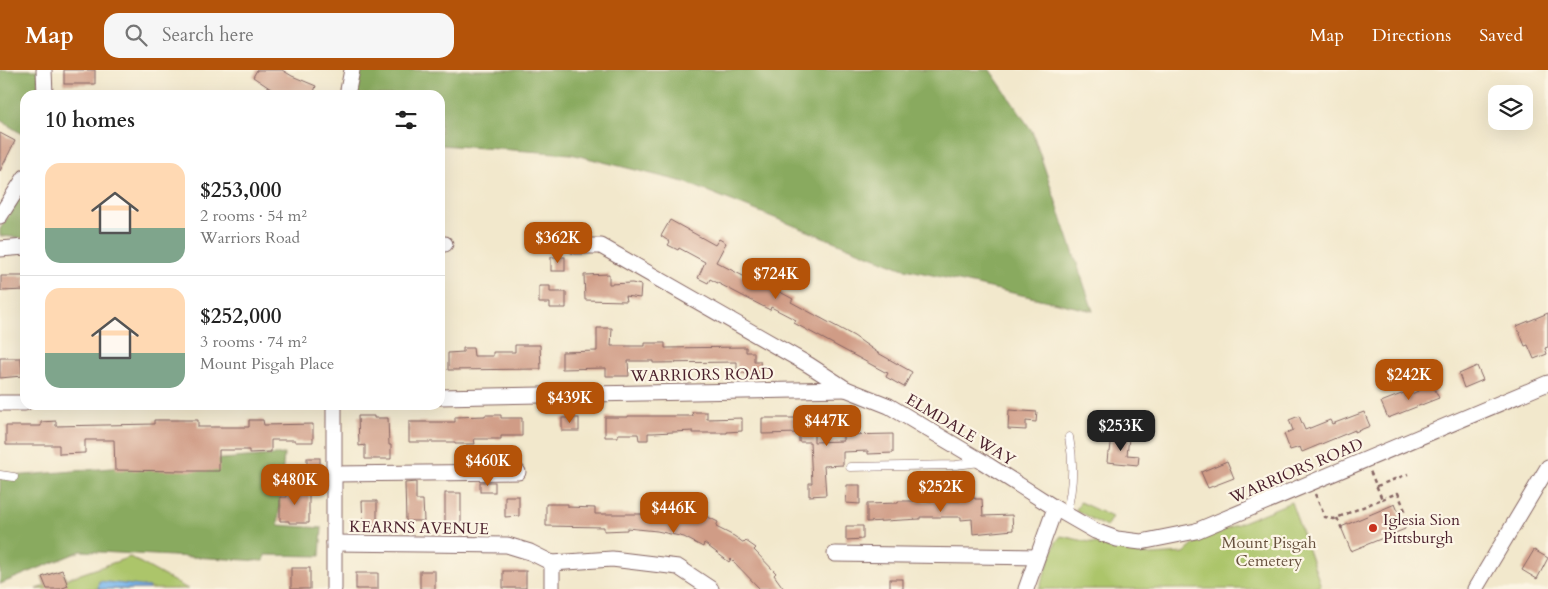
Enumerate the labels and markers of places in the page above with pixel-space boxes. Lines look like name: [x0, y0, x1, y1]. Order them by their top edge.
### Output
pin: $362K: [523, 222, 593, 264]
pin: $724K: [741, 258, 811, 300]
pin: $242K: [1374, 358, 1444, 401]
pin: $439K: [535, 382, 605, 424]
pin: $447K: [792, 404, 862, 447]
pin: $253K: [1086, 410, 1156, 452]
pin: $460K: [453, 444, 523, 487]
pin: $480K: [260, 464, 330, 506]
pin: $252K: [906, 470, 976, 513]
pin: $446K: [639, 492, 709, 534]
place label: Iglesia Sion Pittsburgh: [1383, 509, 1460, 549]
marker: Iglesia Sion Pittsburgh: [1367, 522, 1379, 534]

